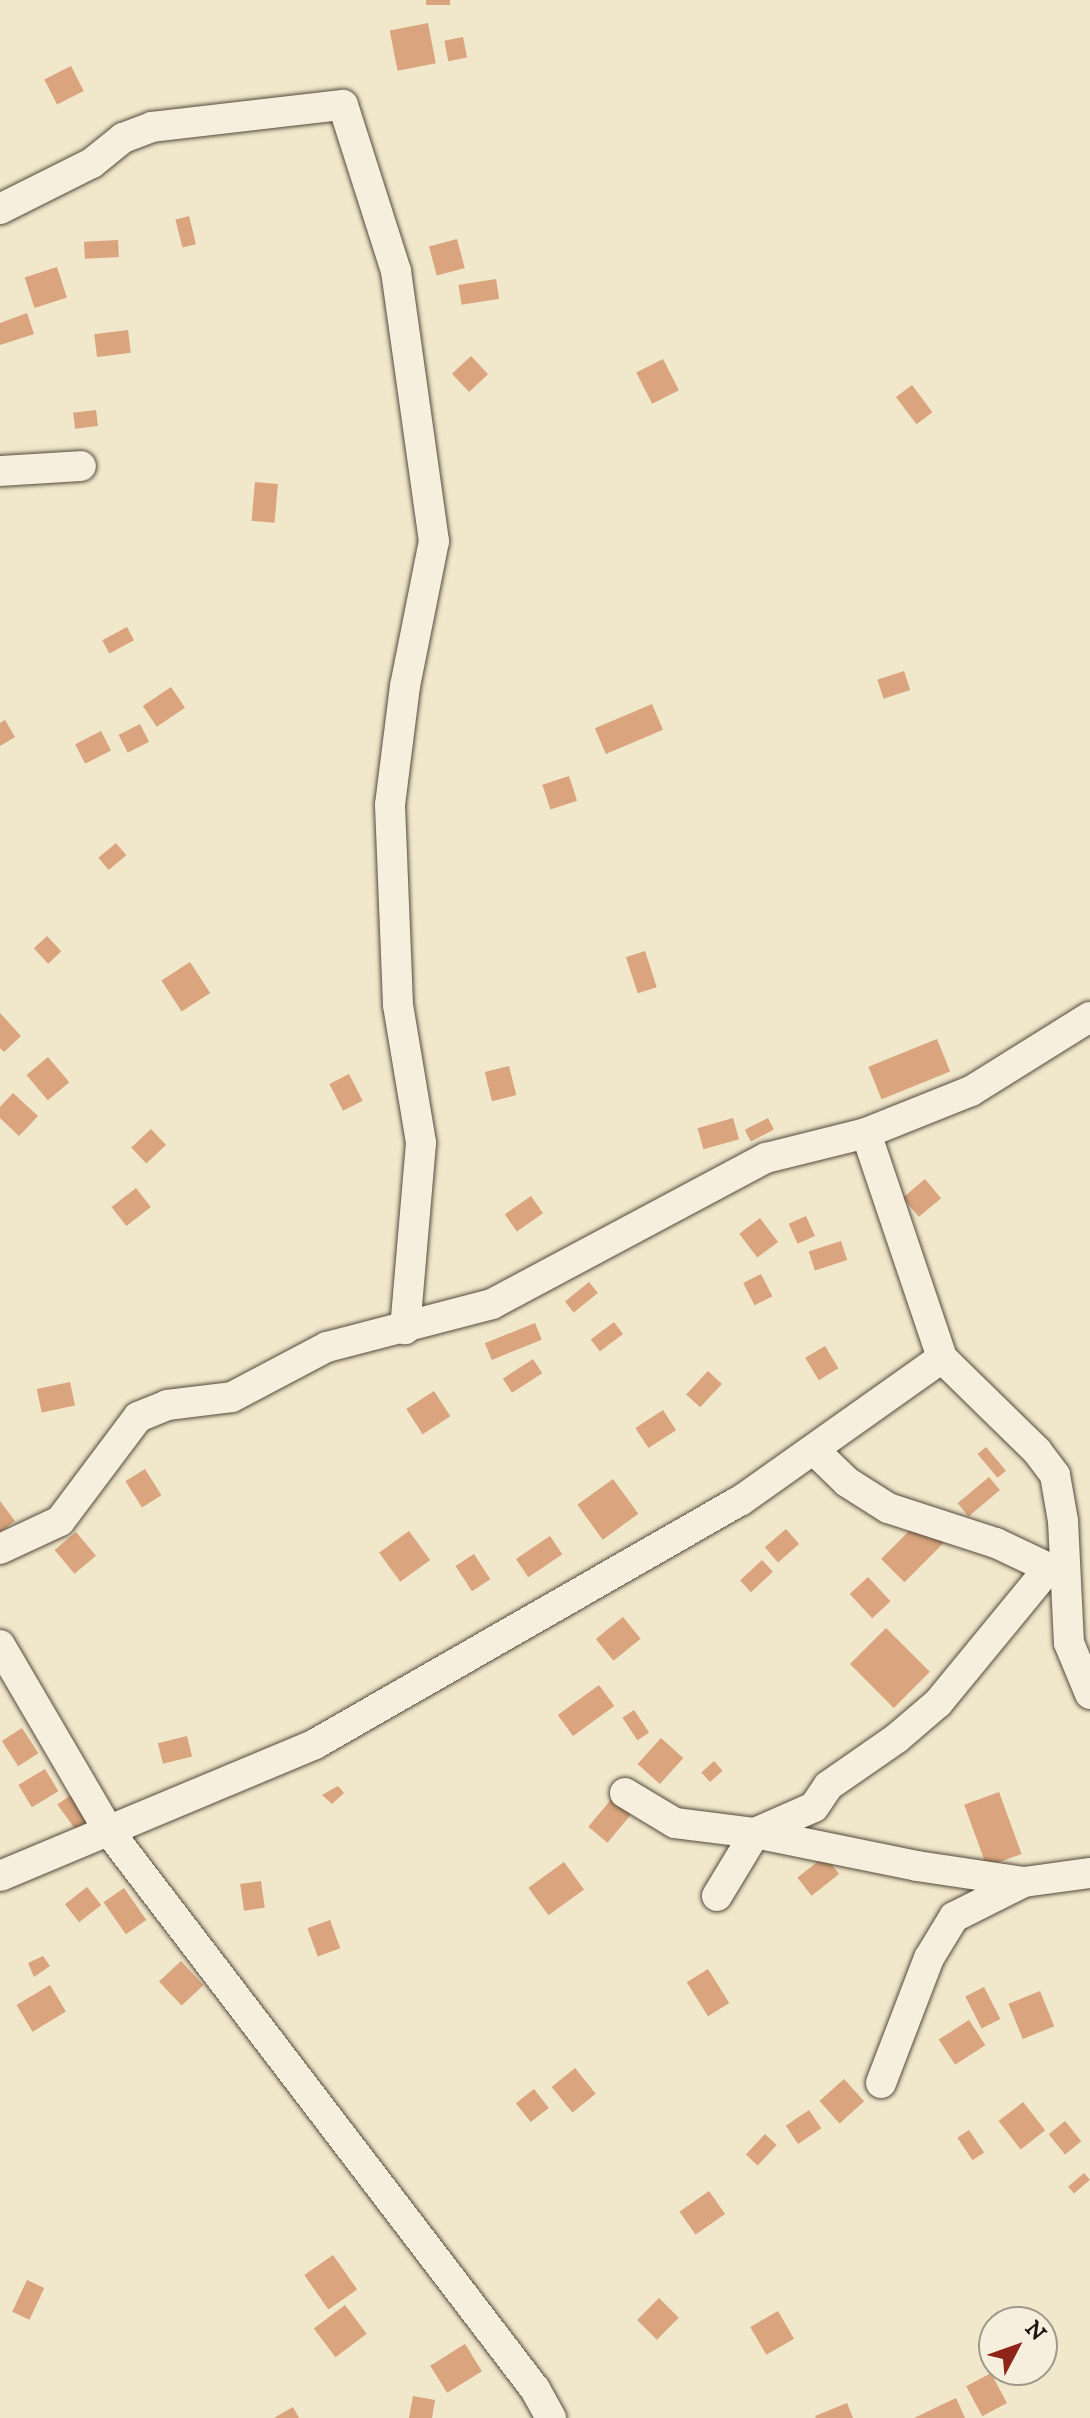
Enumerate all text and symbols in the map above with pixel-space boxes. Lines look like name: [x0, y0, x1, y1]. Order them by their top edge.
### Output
north arrow: [978, 2306, 1058, 2386]
text: N: [1019, 2316, 1051, 2347]

